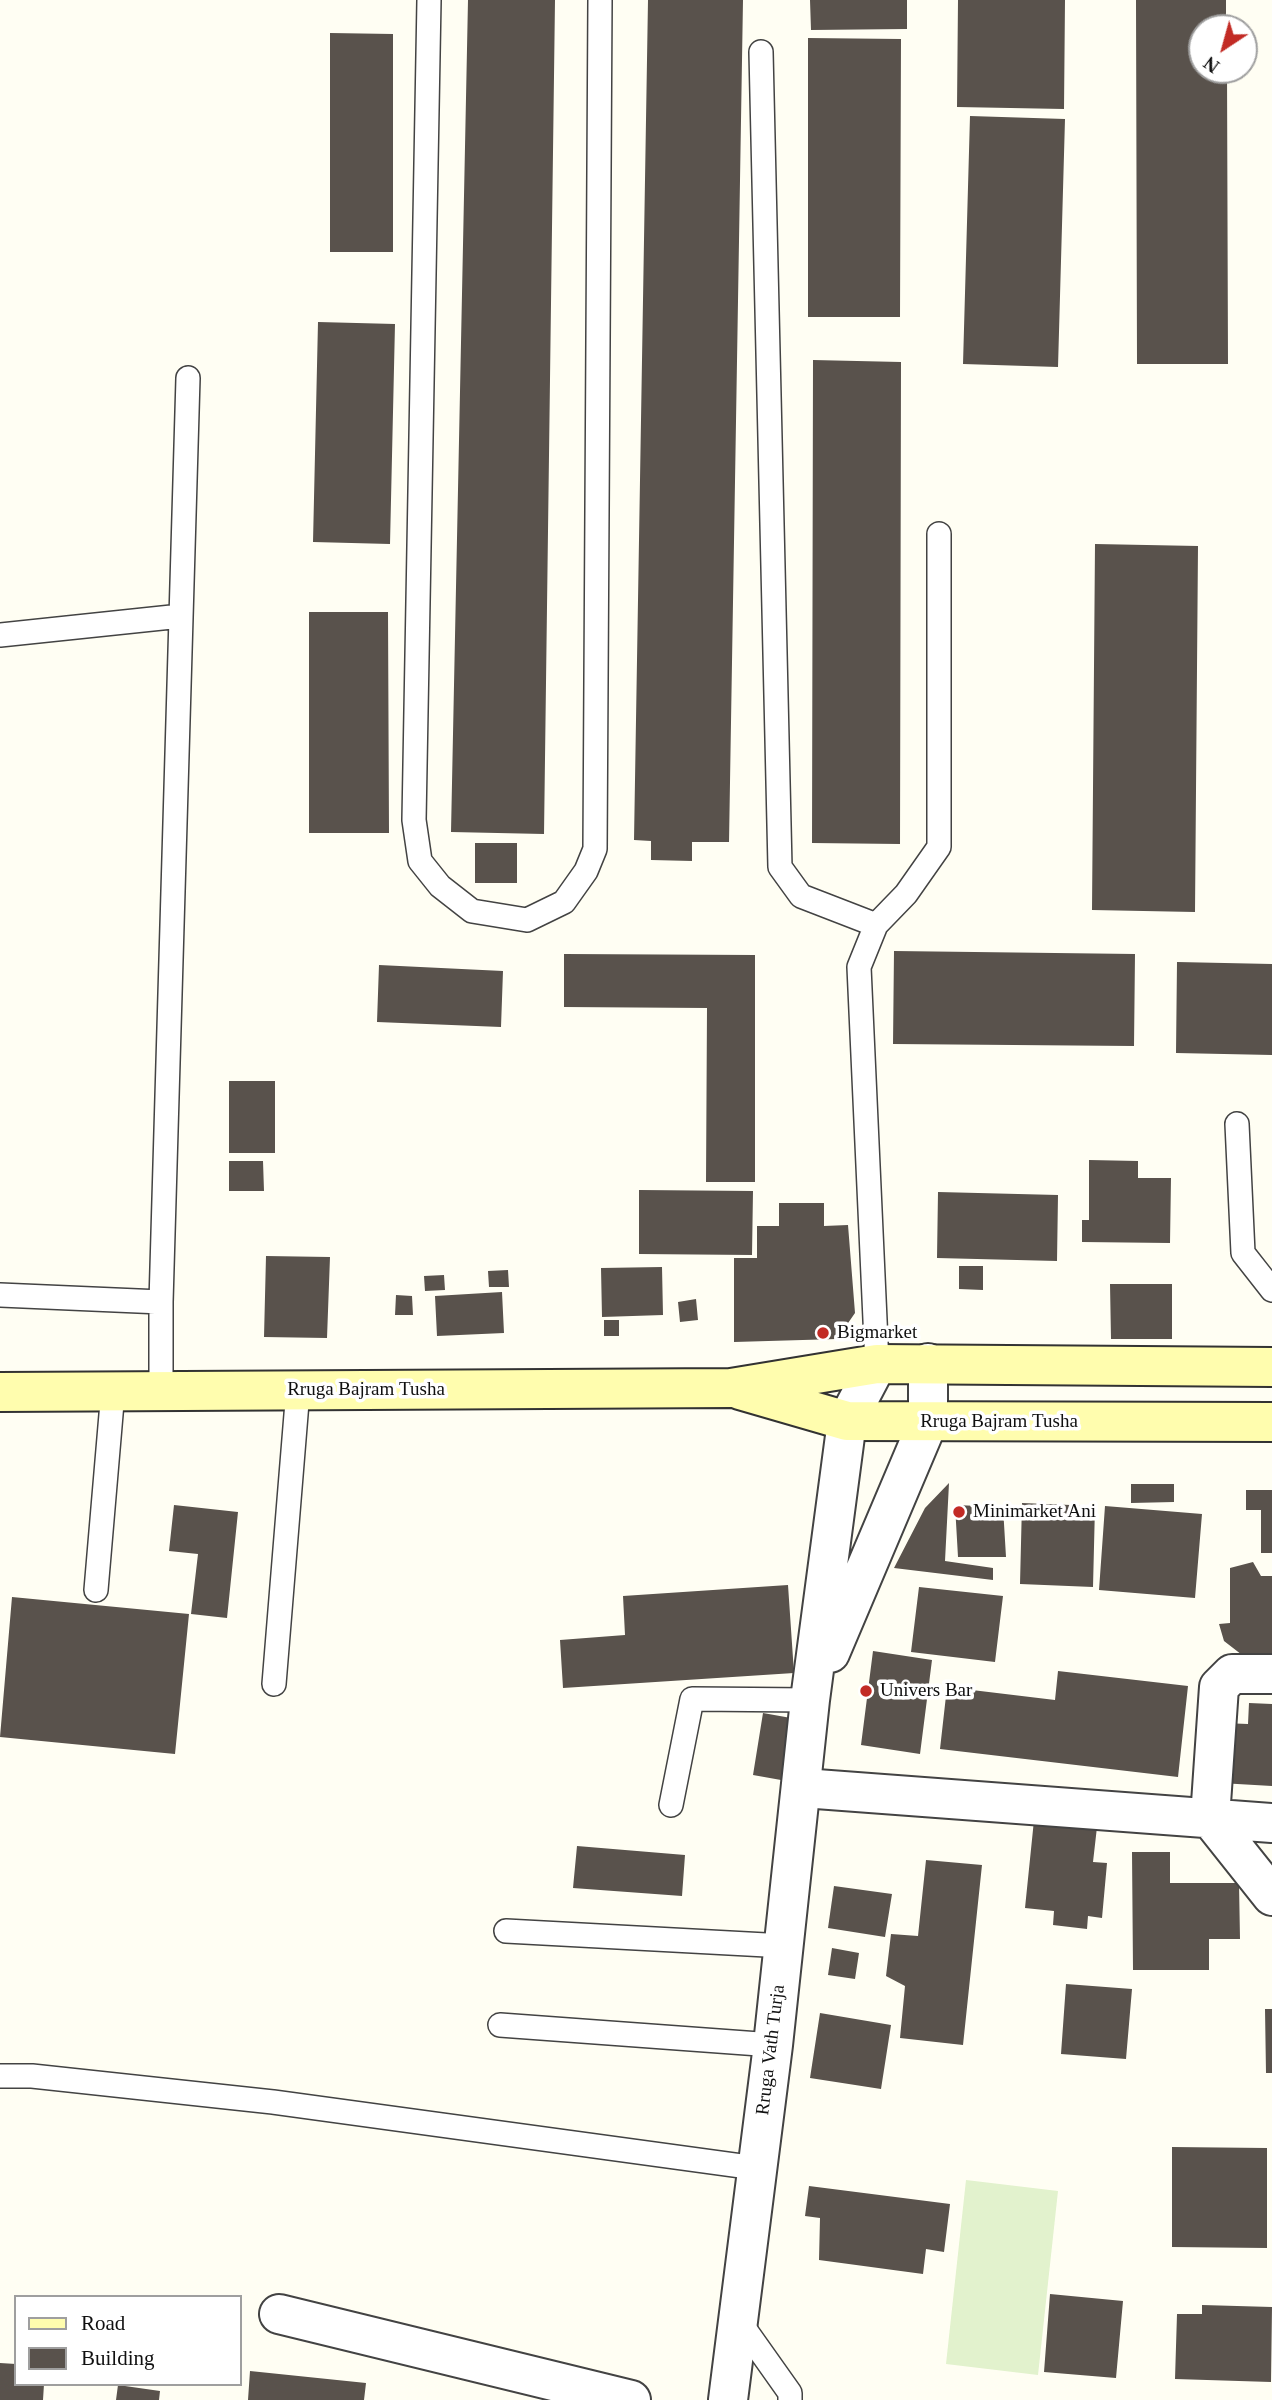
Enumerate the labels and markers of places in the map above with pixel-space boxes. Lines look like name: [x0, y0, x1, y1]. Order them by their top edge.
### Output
place label: Bigmarket: [837, 1322, 917, 1344]
marker: Bigmarket: [815, 1325, 831, 1341]
place label: Minimarket Ani: [973, 1501, 1096, 1523]
marker: Minimarket Ani: [951, 1504, 967, 1520]
place label: Univers Bar: [880, 1680, 972, 1702]
marker: Univers Bar: [858, 1683, 874, 1699]

